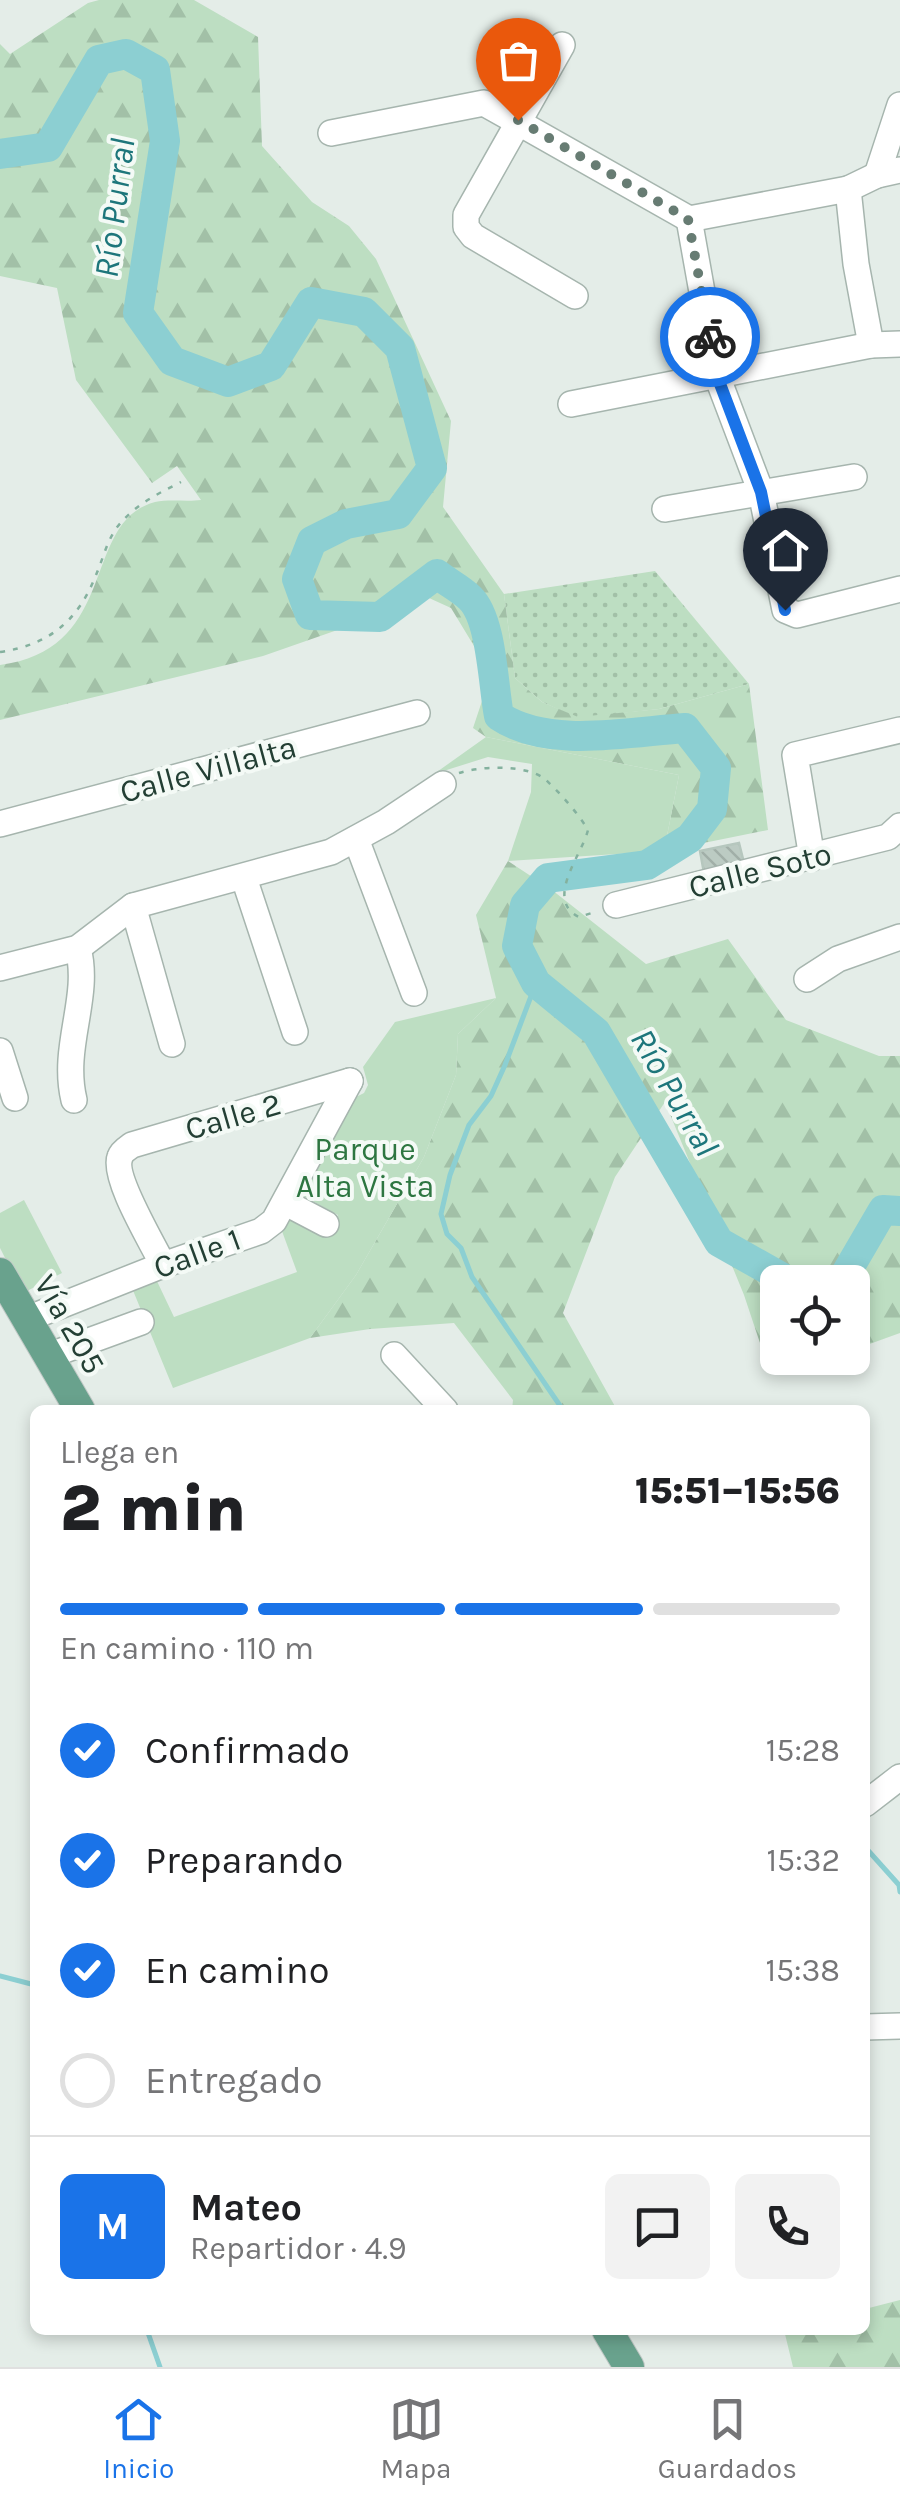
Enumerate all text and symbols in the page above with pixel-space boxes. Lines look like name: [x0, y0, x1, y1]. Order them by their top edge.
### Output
pin: [476, 18, 561, 121]
icon: bag: [491, 33, 546, 88]
water label: Río Purral: [86, 136, 143, 280]
courier: [660, 287, 760, 387]
icon: bike: [683, 310, 738, 365]
pin: [743, 508, 828, 611]
icon: home: [758, 523, 813, 578]
street label: Calle Villalta: [116, 728, 300, 811]
street label: Calle Soto: [685, 835, 835, 906]
water label: Río Purral: [622, 1021, 727, 1163]
street label: Calle 2: [181, 1085, 285, 1148]
park label: Parque Alta Vista: [296, 1131, 434, 1205]
street label: Calle 1: [149, 1221, 246, 1286]
map controls: [760, 1265, 870, 1375]
button: locate: [760, 1265, 870, 1375]
street label: Vía 205: [26, 1268, 113, 1380]
text: Llega en: [60, 1434, 179, 1471]
text: 15:51–15:56: [635, 1468, 840, 1513]
text: 2 min: [60, 1470, 246, 1546]
text: En camino · 110 m: [60, 1630, 314, 1667]
icon: check: [60, 1723, 115, 1778]
text: Confirmado: [145, 1728, 350, 1773]
text: 15:28: [766, 1732, 840, 1769]
icon: check: [60, 1833, 115, 1888]
text: Preparando: [145, 1838, 343, 1883]
text: 15:32: [767, 1842, 840, 1879]
icon: check: [60, 1943, 115, 1998]
text: En camino: [145, 1948, 329, 1993]
text: 15:38: [765, 1952, 840, 1989]
text: Entregado: [145, 2058, 322, 2103]
button: chat: [605, 2174, 710, 2279]
button: phone: [735, 2174, 840, 2279]
text: Mateo: [190, 2185, 302, 2230]
text: M: [96, 2204, 129, 2249]
text: Repartidor · 4.9: [190, 2230, 407, 2267]
tab: Inicio: [103, 2392, 174, 2485]
tab: Mapa: [381, 2392, 451, 2485]
tab: Guardados: [658, 2392, 797, 2485]

